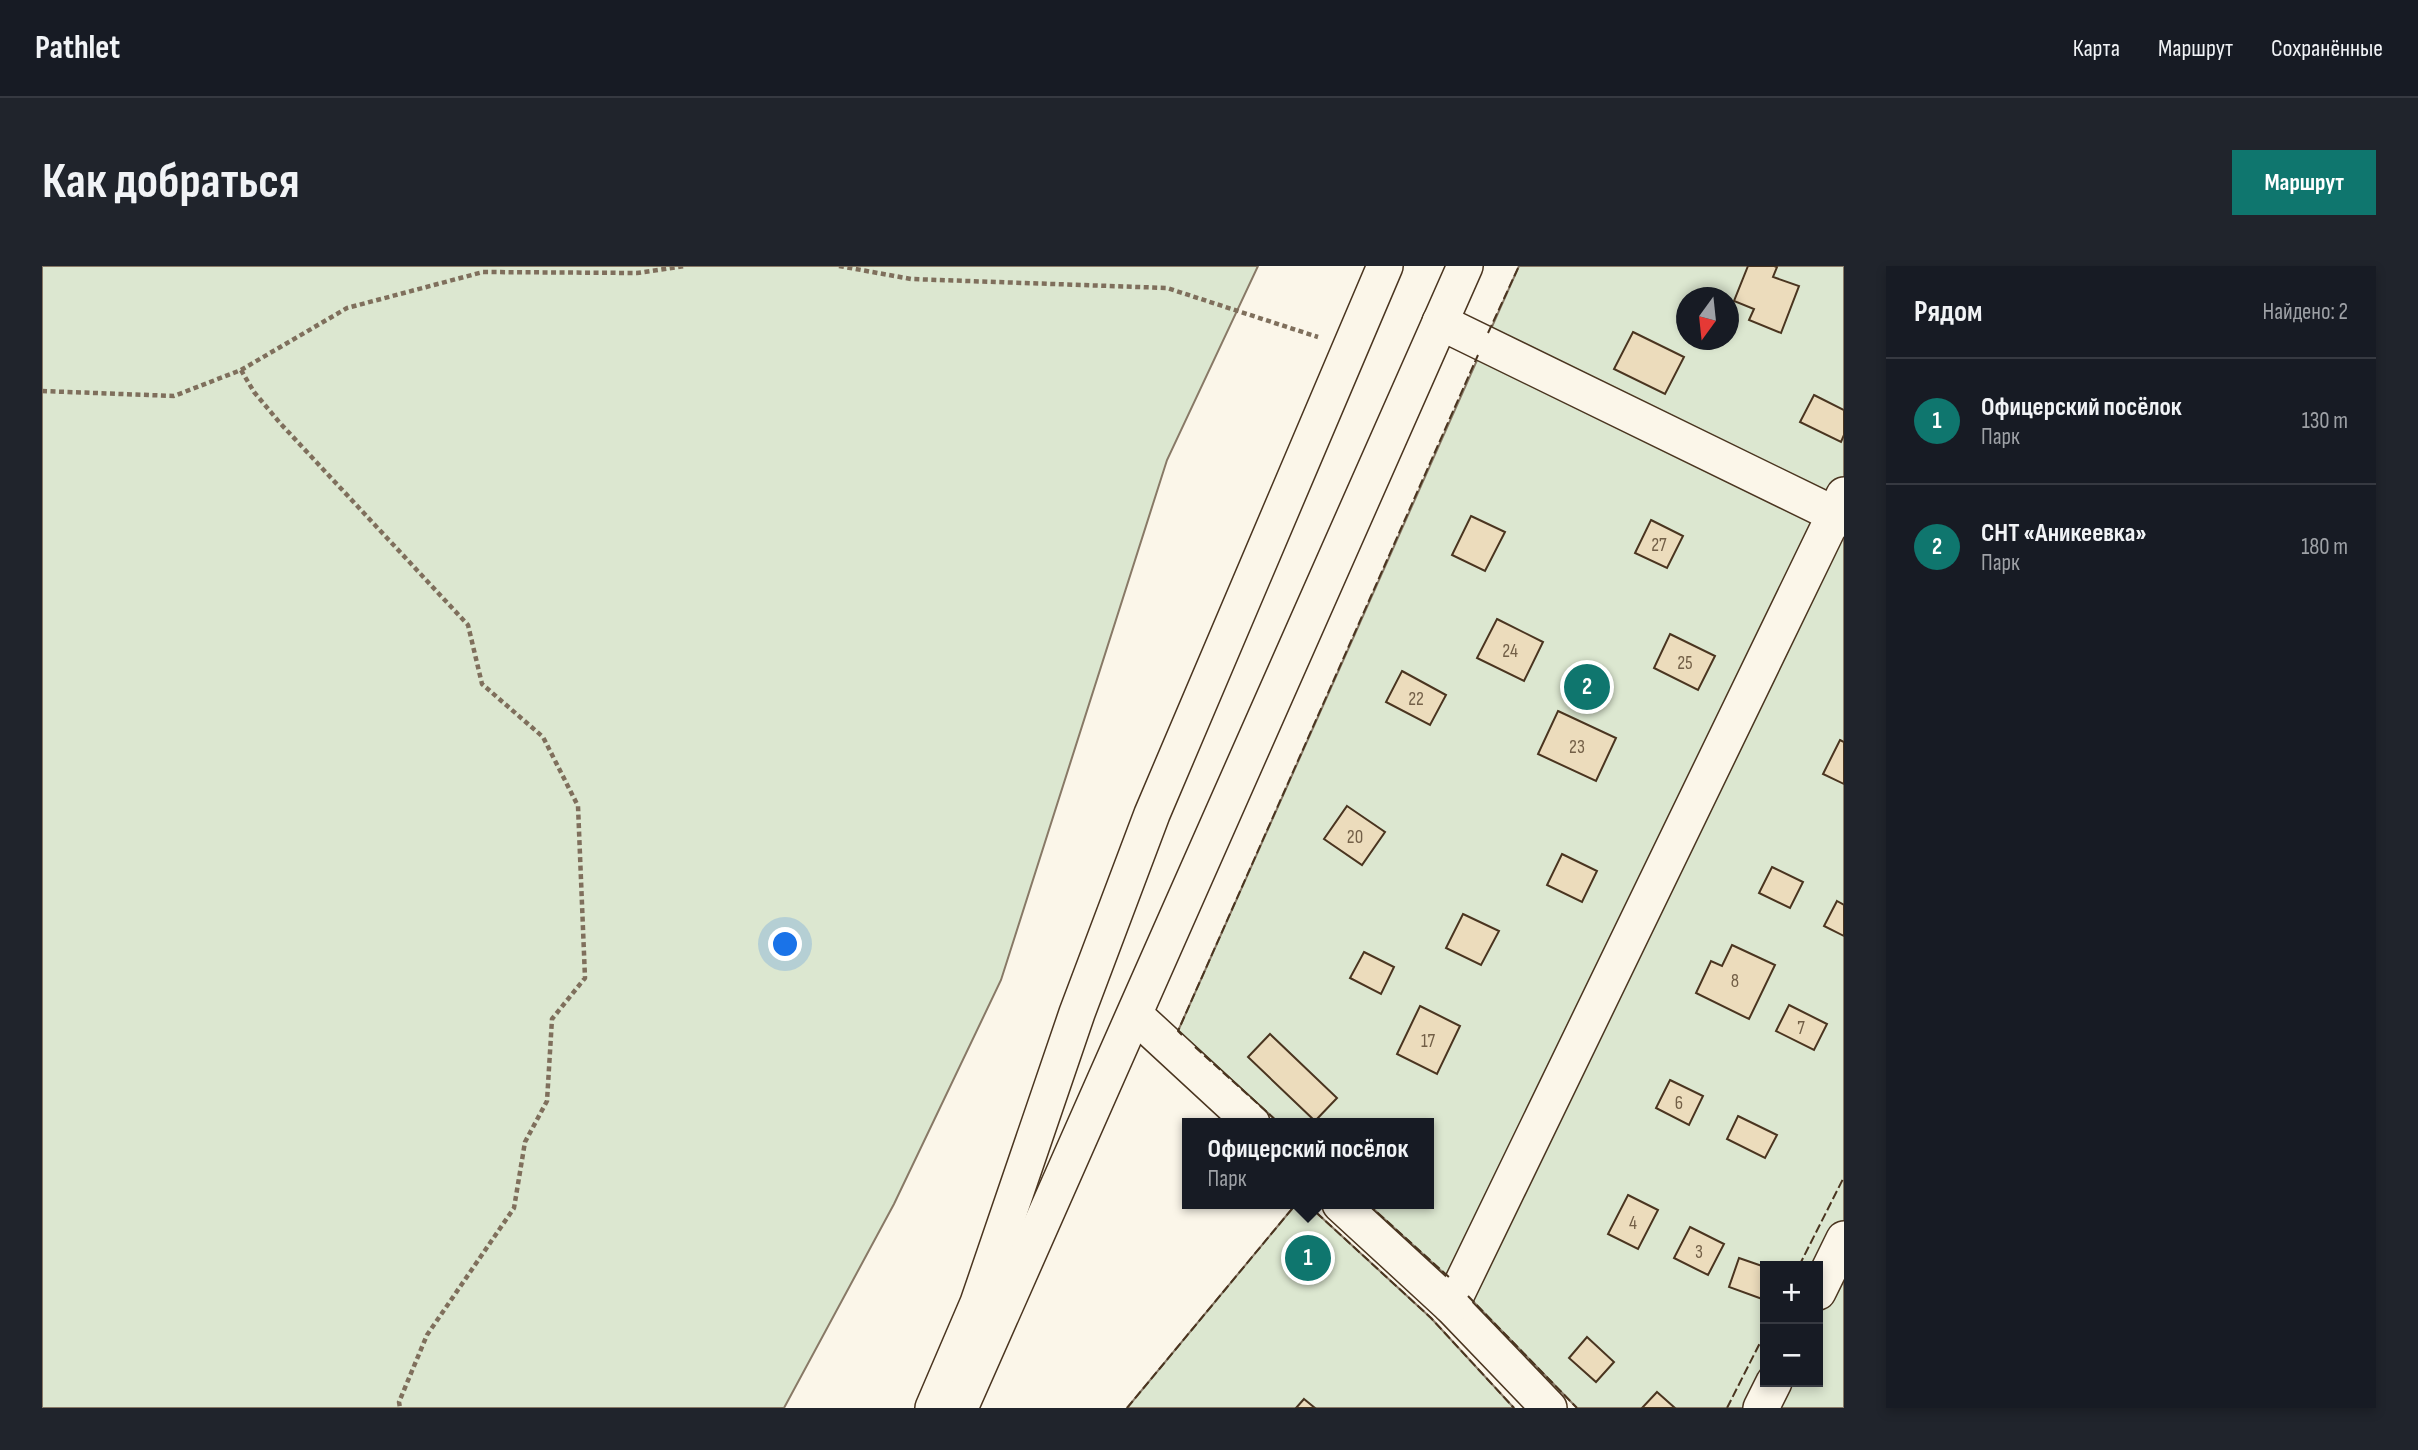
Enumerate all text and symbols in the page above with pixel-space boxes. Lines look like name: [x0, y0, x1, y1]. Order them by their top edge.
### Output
text: Pathlet: [35, 28, 120, 68]
text: Карта: [2073, 34, 2120, 63]
text: Маршрут: [2158, 34, 2233, 63]
text: Сохранённые: [2271, 34, 2383, 63]
button: Маршрут: [2232, 150, 2376, 215]
text: Как добраться: [42, 153, 300, 212]
north arrow: [1676, 287, 1739, 350]
text: Рядом: [1914, 294, 1982, 330]
text: Найдено: 2: [2262, 298, 2348, 326]
text: Офицерский посёлок: [1981, 392, 2182, 423]
text: 1: [1932, 407, 1942, 435]
text: 130 m: [2302, 407, 2348, 435]
text: Парк: [1981, 423, 2020, 451]
text: СНТ «Аникеевка»: [1981, 518, 2147, 549]
text: 2: [1932, 533, 1942, 561]
text: 180 m: [2301, 533, 2348, 561]
house number: 27: [1651, 534, 1667, 557]
text: Парк: [1981, 549, 2020, 577]
house number: 24: [1502, 640, 1518, 663]
house number: 25: [1677, 652, 1693, 675]
pin: 2: [1564, 661, 1610, 713]
house number: 22: [1408, 688, 1424, 711]
house number: 23: [1569, 736, 1585, 759]
house number: 20: [1347, 826, 1363, 849]
your location: [768, 927, 802, 961]
house number: 8: [1731, 970, 1739, 993]
house number: 7: [1797, 1017, 1805, 1040]
house number: 17: [1421, 1030, 1436, 1053]
house number: 6: [1675, 1092, 1683, 1115]
popup: [1182, 1118, 1434, 1209]
text: Офицерский посёлок: [1208, 1134, 1408, 1165]
text: Парк: [1208, 1165, 1246, 1193]
house number: 4: [1629, 1212, 1637, 1235]
pin: 1: [1285, 1232, 1331, 1284]
house number: 3: [1695, 1241, 1703, 1264]
map controls: [1760, 1261, 1823, 1387]
button: +: [1760, 1261, 1823, 1324]
button: −: [1760, 1324, 1823, 1387]

